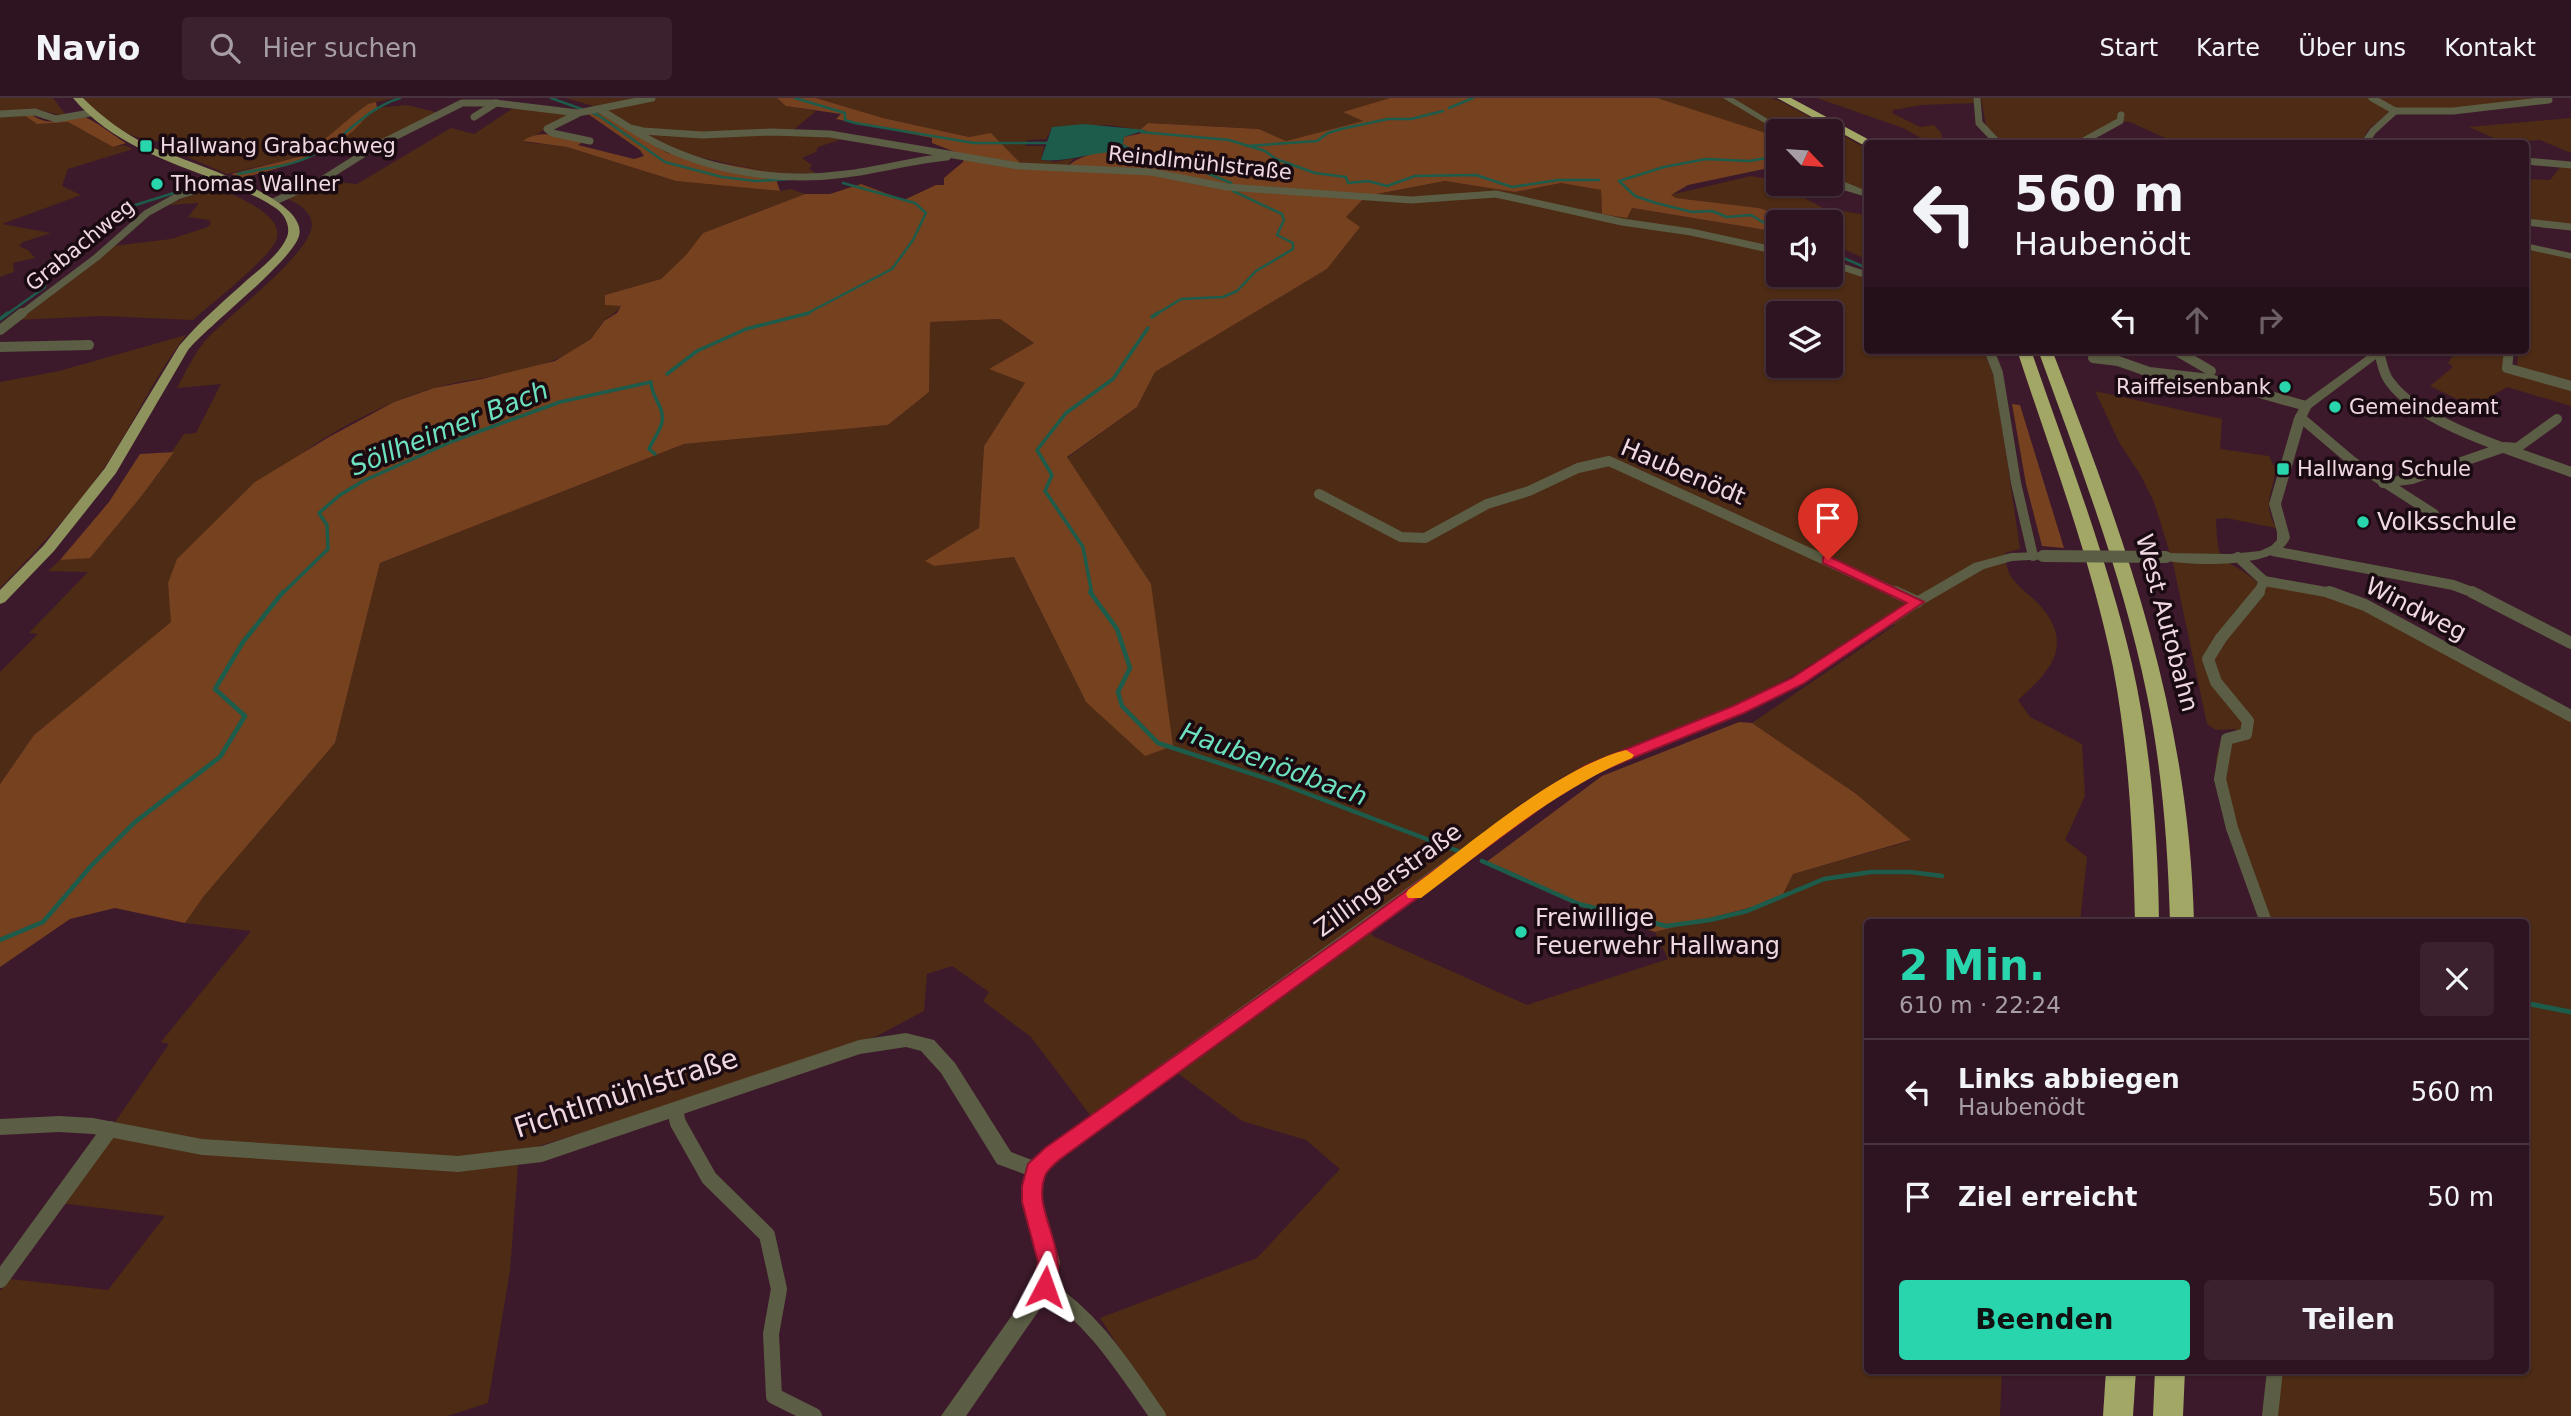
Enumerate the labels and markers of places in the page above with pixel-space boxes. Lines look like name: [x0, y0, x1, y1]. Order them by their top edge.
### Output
place label: Hallwang Grabachweg: [160, 134, 396, 158]
marker: Hallwang Grabachweg: [138, 138, 154, 154]
place label: Thomas Wallner: [170, 172, 340, 196]
marker: Thomas Wallner: [149, 176, 165, 192]
place label: Raiffeisenbank: [2116, 375, 2272, 399]
marker: Raiffeisenbank: [2277, 379, 2293, 395]
place label: Gemeindeamt: [2349, 395, 2499, 419]
marker: Gemeindeamt: [2327, 399, 2343, 415]
place label: Hallwang Schule: [2297, 457, 2471, 481]
marker: Hallwang Schule: [2275, 461, 2291, 477]
pin: [1798, 488, 1858, 560]
place label: Volksschule: [2377, 508, 2517, 536]
marker: Volksschule: [2355, 514, 2371, 530]
place label: Freiwillige Feuerwehr Hallwang: [1535, 904, 1780, 960]
marker: Freiwillige Feuerwehr Hallwang: [1513, 924, 1529, 940]

